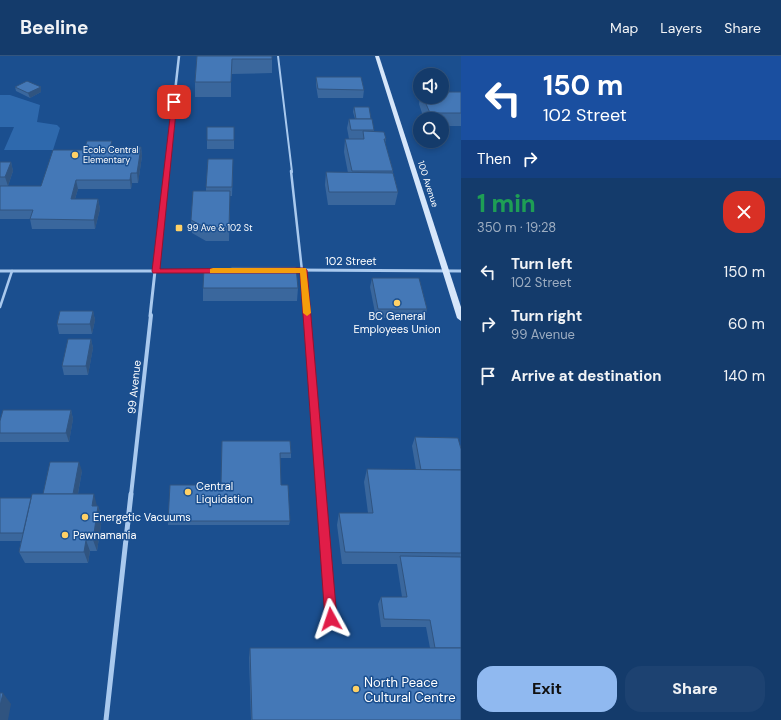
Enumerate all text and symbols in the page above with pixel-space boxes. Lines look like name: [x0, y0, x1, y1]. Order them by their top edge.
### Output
text: Beeline: [20, 15, 88, 40]
text: Map: [610, 19, 638, 37]
text: Layers: [660, 19, 702, 37]
text: Share: [724, 19, 761, 37]
text: 150 m: [543, 67, 623, 104]
map controls: [413, 68, 449, 148]
button: sound: [413, 68, 449, 104]
icon: left: [477, 72, 529, 124]
pin: [157, 85, 191, 119]
icon: arrive: [163, 91, 185, 113]
text: 102 Street: [543, 103, 627, 127]
button: search: [413, 112, 449, 148]
place label: Ecole Central Elementary: [83, 144, 139, 166]
icon: right: [519, 148, 541, 170]
text: Then: [477, 149, 511, 169]
marker: Ecole Central Elementary: [70, 150, 80, 160]
street label: 100 Avenue: [415, 159, 441, 209]
text: 1 min: [477, 188, 536, 219]
button: close: [723, 191, 765, 233]
text: 350 m · 19:28: [477, 219, 556, 236]
place label: 99 Ave & 102 St: [187, 222, 253, 234]
marker: 99 Ave & 102 St: [174, 223, 184, 233]
street label: 102 Street: [325, 254, 377, 268]
text: Turn left: [511, 254, 572, 274]
icon: left: [477, 261, 499, 283]
text: 150 m: [724, 262, 765, 282]
text: 102 Street: [511, 274, 572, 291]
marker: BC General Employees Union: [392, 298, 402, 308]
text: Turn right: [511, 306, 582, 326]
place label: BC General Employees Union: [354, 309, 440, 336]
icon: right: [477, 313, 499, 335]
text: 60 m: [728, 314, 765, 334]
text: 99 Avenue: [511, 326, 575, 343]
street label: 99 Avenue: [124, 359, 144, 415]
icon: arrive: [477, 365, 499, 387]
text: Arrive at destination: [511, 366, 662, 386]
text: 140 m: [724, 366, 765, 386]
place label: Central Liquidation: [196, 479, 253, 506]
marker: Central Liquidation: [183, 487, 193, 497]
place label: Energetic Vacuums: [93, 510, 191, 524]
marker: Energetic Vacuums: [80, 512, 90, 522]
place label: Pawnamania: [73, 528, 136, 542]
marker: Pawnamania: [60, 530, 70, 540]
position arrow: [310, 598, 352, 640]
button: Exit: [477, 666, 617, 712]
button: Share: [625, 666, 765, 712]
place label: North Peace Cultural Centre: [364, 674, 456, 706]
marker: North Peace Cultural Centre: [351, 684, 361, 694]

